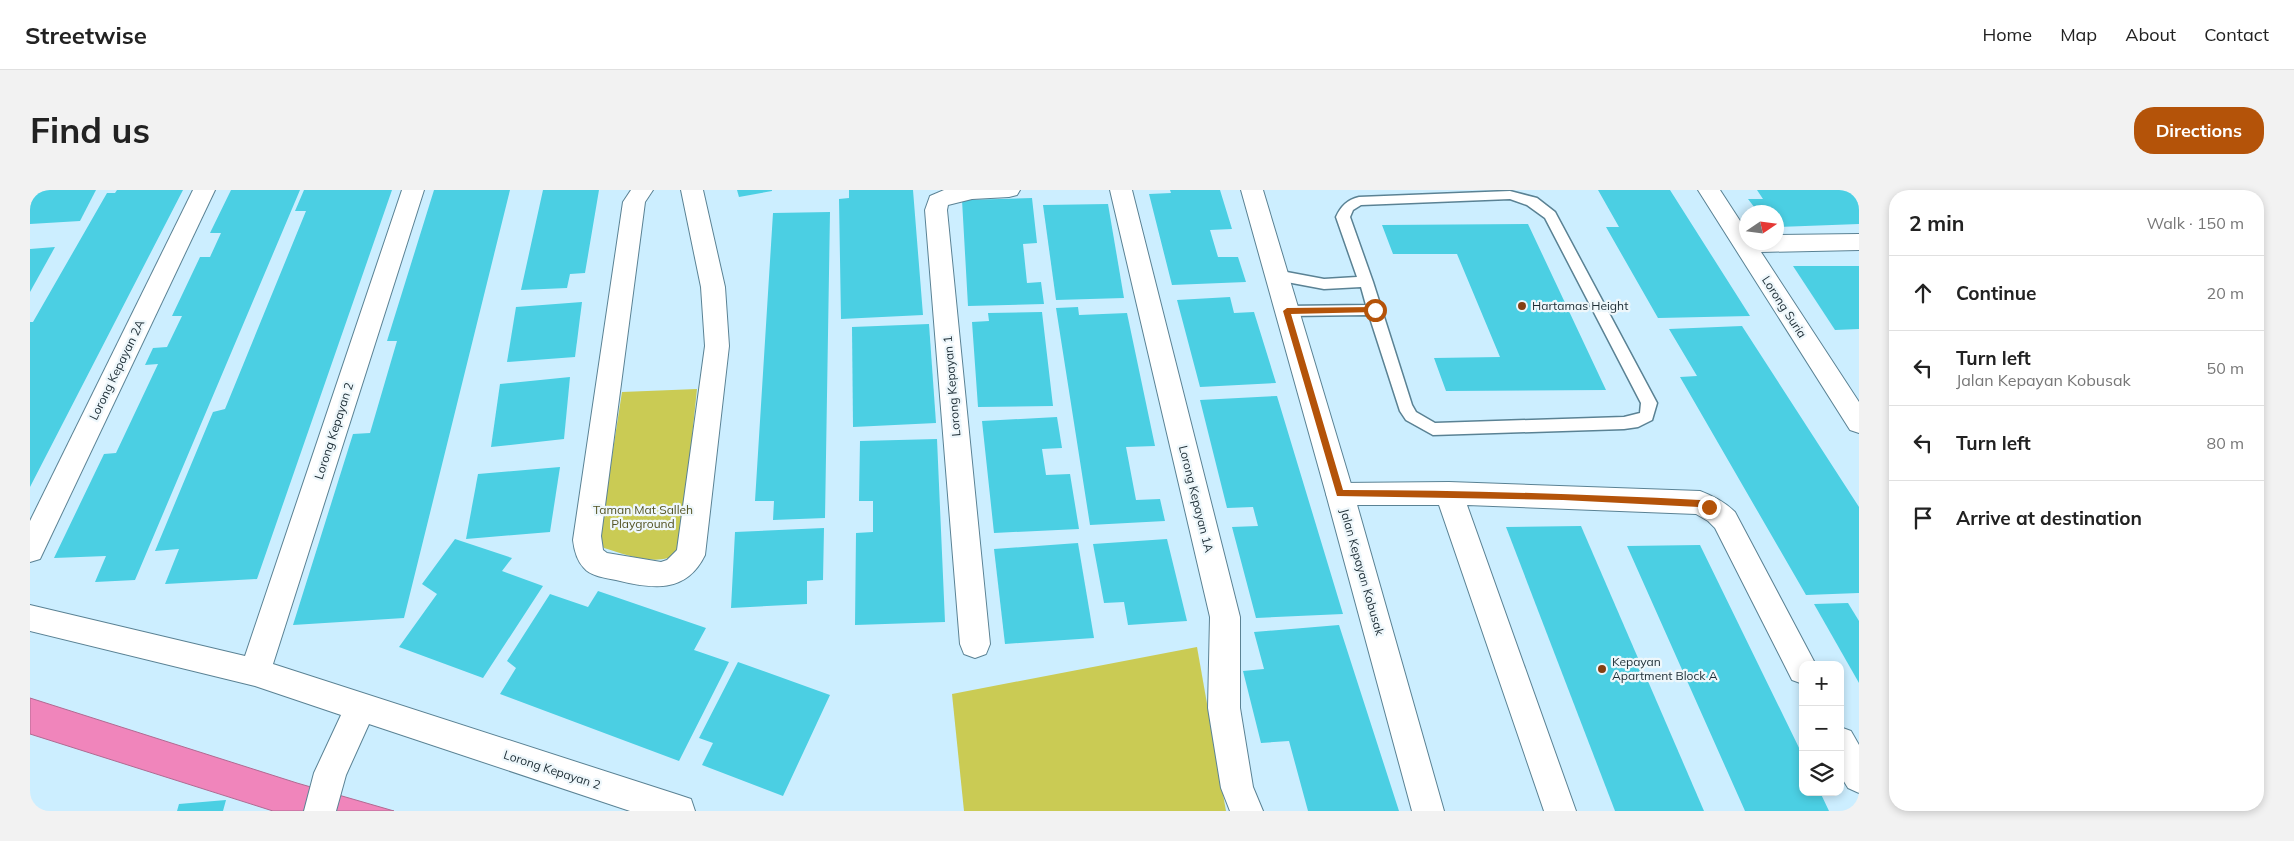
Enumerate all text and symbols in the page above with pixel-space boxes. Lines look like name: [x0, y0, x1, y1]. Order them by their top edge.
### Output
text: Streetwise: [25, 20, 147, 50]
text: Home: [1982, 23, 2032, 46]
text: Map: [2060, 23, 2097, 46]
text: About: [2125, 23, 2176, 46]
text: Contact: [2204, 23, 2269, 46]
button: Directions: [2134, 107, 2264, 154]
text: Find us: [30, 108, 150, 152]
north arrow: [1739, 205, 1784, 250]
text: 2 min: [1909, 210, 1964, 236]
text: Walk · 150 m: [2146, 213, 2244, 233]
street label: Lorong Suria: [1759, 273, 1810, 340]
icon: ahead: [1909, 279, 1937, 307]
text: Continue: [1956, 281, 2036, 305]
text: 20 m: [2207, 283, 2244, 303]
place label: Hartamas Height: [1532, 298, 1628, 313]
route start: [1364, 299, 1387, 322]
marker: Hartamas Height: [1516, 300, 1528, 312]
street label: Lorong Kepayan 2A: [86, 317, 147, 422]
street label: Lorong Kepayan 1: [940, 335, 963, 437]
text: Turn left: [1956, 346, 2031, 370]
icon: left: [1909, 354, 1937, 382]
text: 50 m: [2207, 358, 2244, 378]
text: Jalan Kepayan Kobusak: [1956, 370, 2131, 390]
street label: Lorong Kepayan 2: [311, 380, 356, 481]
icon: left: [1909, 429, 1937, 457]
text: Turn left: [1956, 431, 2031, 455]
text: 80 m: [2207, 433, 2244, 453]
street label: Lorong Kepayan 1A: [1176, 444, 1217, 554]
route end: [1698, 496, 1721, 519]
park label: Taman Mat Salleh Playground: [593, 502, 693, 531]
icon: arrive: [1909, 504, 1937, 532]
text: Arrive at destination: [1956, 506, 2142, 530]
street label: Jalan Kepayan Kobusak: [1337, 507, 1388, 638]
place label: Kepayan Apartment Block A: [1612, 654, 1718, 683]
map controls: [1799, 661, 1844, 796]
button: +: [1799, 661, 1844, 706]
marker: Kepayan Apartment Block A: [1596, 663, 1608, 675]
button: −: [1799, 706, 1844, 751]
street label: Lorong Kepayan 2: [502, 747, 603, 792]
button: layers: [1799, 751, 1844, 796]

